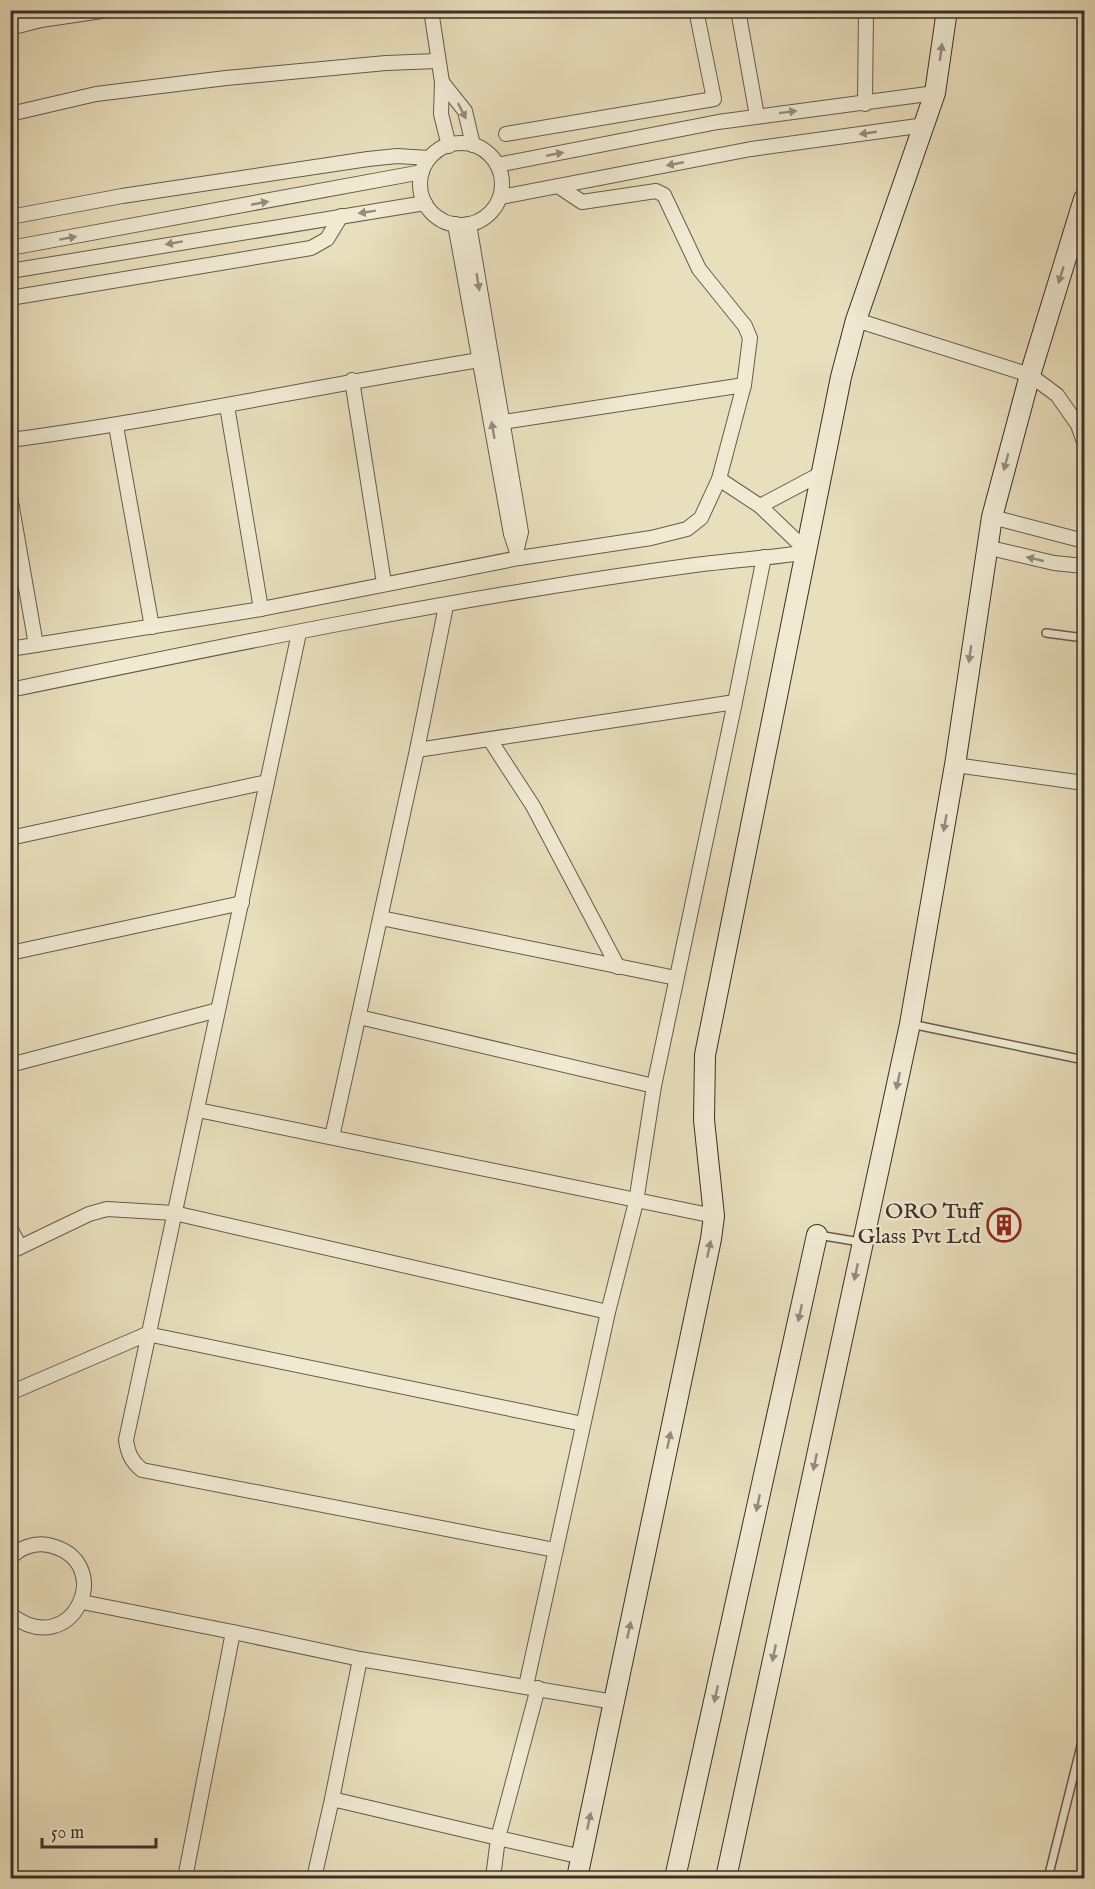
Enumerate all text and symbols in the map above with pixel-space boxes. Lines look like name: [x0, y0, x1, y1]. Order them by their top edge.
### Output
one-way arrow: [936, 42, 945, 61]
one-way arrow: [457, 102, 467, 120]
one-way arrow: [779, 108, 798, 117]
one-way arrow: [858, 128, 877, 137]
one-way arrow: [546, 149, 565, 158]
one-way arrow: [665, 159, 684, 168]
one-way arrow: [251, 198, 270, 207]
one-way arrow: [357, 208, 376, 217]
one-way arrow: [59, 233, 78, 242]
one-way arrow: [165, 239, 184, 248]
one-way arrow: [1056, 266, 1065, 284]
one-way arrow: [474, 273, 483, 292]
one-way arrow: [488, 420, 497, 439]
one-way arrow: [1001, 454, 1010, 472]
one-way arrow: [1025, 553, 1044, 563]
one-way arrow: [966, 644, 975, 663]
one-way arrow: [940, 813, 949, 832]
one-way arrow: [892, 1072, 902, 1090]
place label: ORO Tuff Glass Pvt Ltd: [858, 1198, 984, 1251]
building icon: ORO Tuff Glass Pvt Ltd: [986, 1207, 1022, 1243]
one-way arrow: [705, 1239, 715, 1258]
one-way arrow: [851, 1263, 861, 1281]
one-way arrow: [795, 1304, 804, 1323]
one-way arrow: [665, 1430, 674, 1449]
one-way arrow: [810, 1453, 820, 1472]
one-way arrow: [753, 1494, 762, 1513]
one-way arrow: [625, 1621, 634, 1640]
one-way arrow: [769, 1644, 779, 1662]
one-way arrow: [711, 1685, 720, 1704]
scale bar: [42, 1811, 156, 1849]
one-way arrow: [585, 1812, 594, 1831]
text: 50 m: [51, 1822, 84, 1845]

